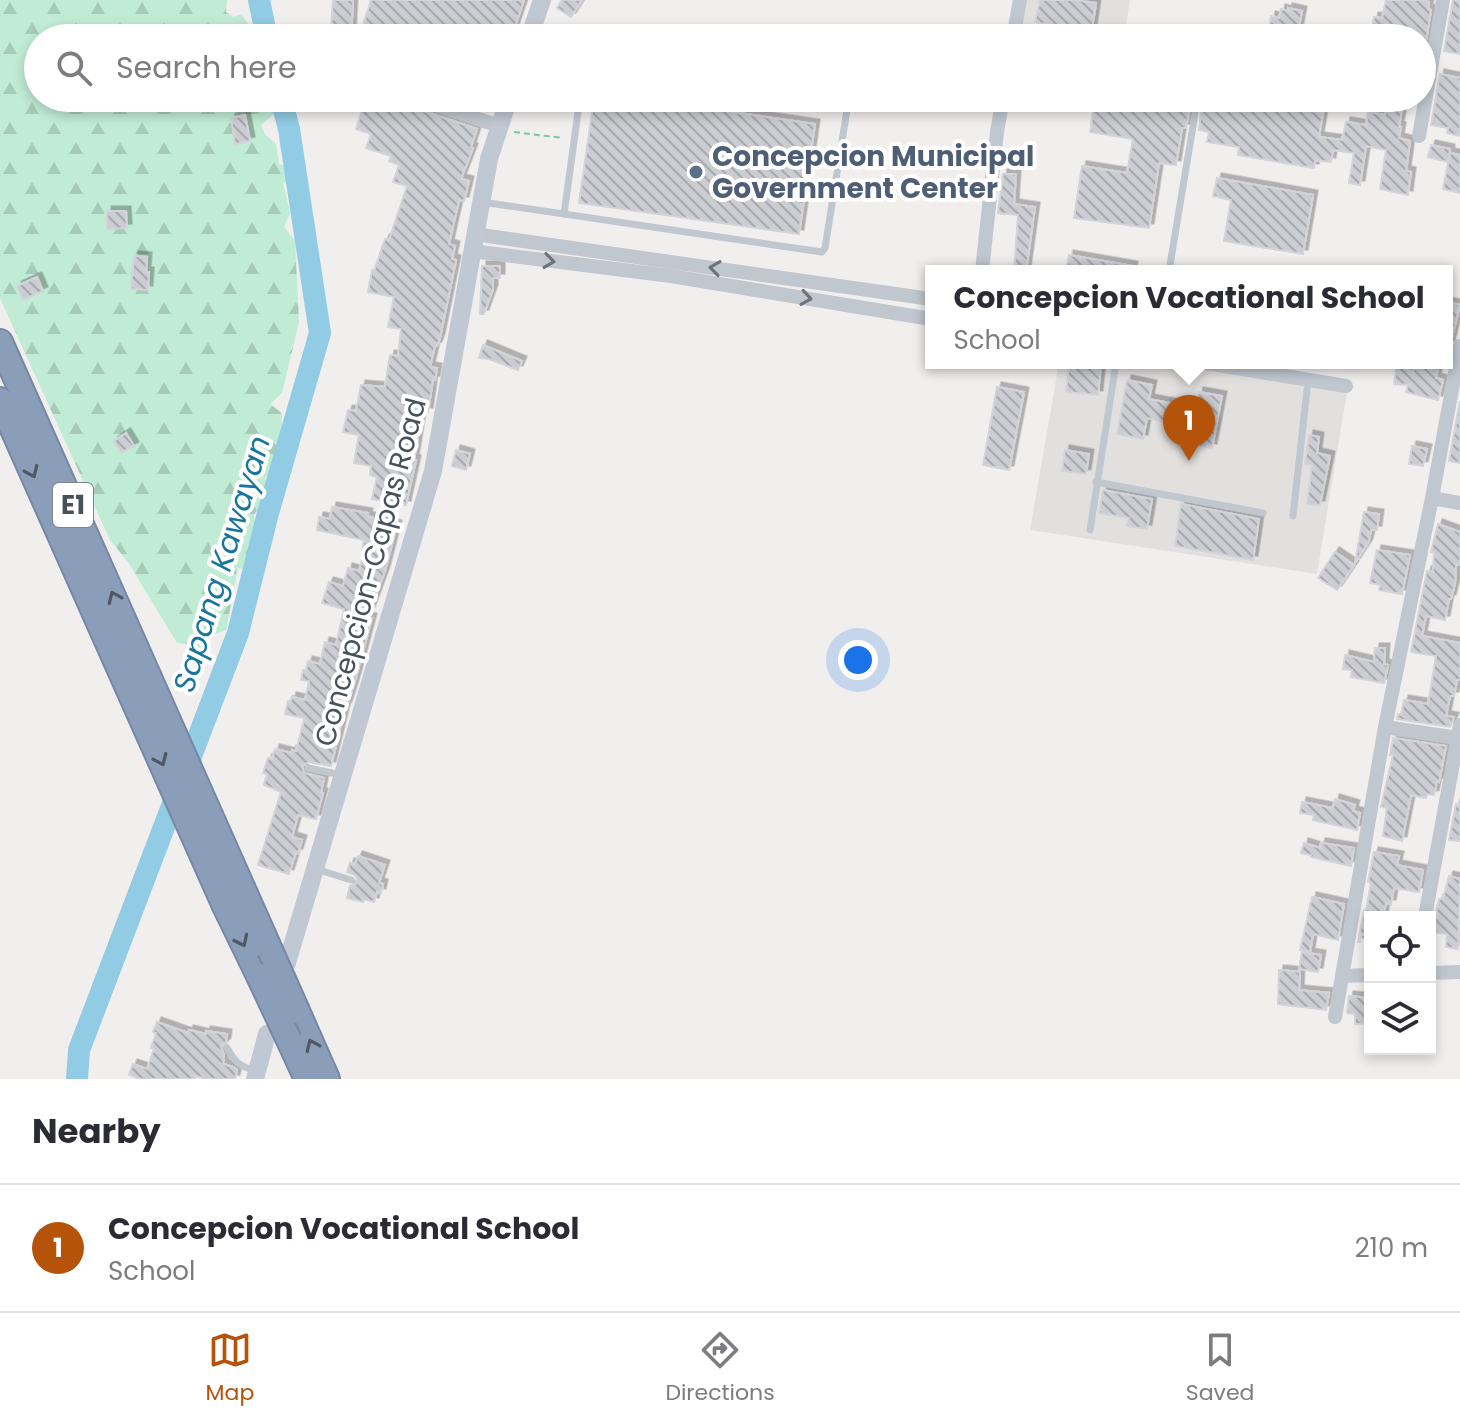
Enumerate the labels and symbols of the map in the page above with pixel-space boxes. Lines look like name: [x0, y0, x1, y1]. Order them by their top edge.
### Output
place label: Concepcion Municipal Government Center: [712, 137, 1034, 208]
marker: Concepcion Municipal Government Center: [687, 163, 705, 181]
one-way arrow: [542, 252, 556, 269]
one-way arrow: [708, 260, 722, 277]
one-way arrow: [799, 289, 813, 306]
street label: Concepcion-Capas Road: [305, 394, 436, 751]
pin: 1: [1163, 395, 1215, 461]
water label: Sapang Kawayan: [162, 430, 281, 697]
one-way arrow: [22, 463, 38, 478]
road number: E1: [53, 483, 93, 527]
one-way arrow: [107, 591, 123, 606]
your location: [838, 640, 878, 680]
one-way arrow: [151, 752, 167, 767]
one-way arrow: [233, 933, 249, 947]
one-way arrow: [306, 1039, 322, 1053]

